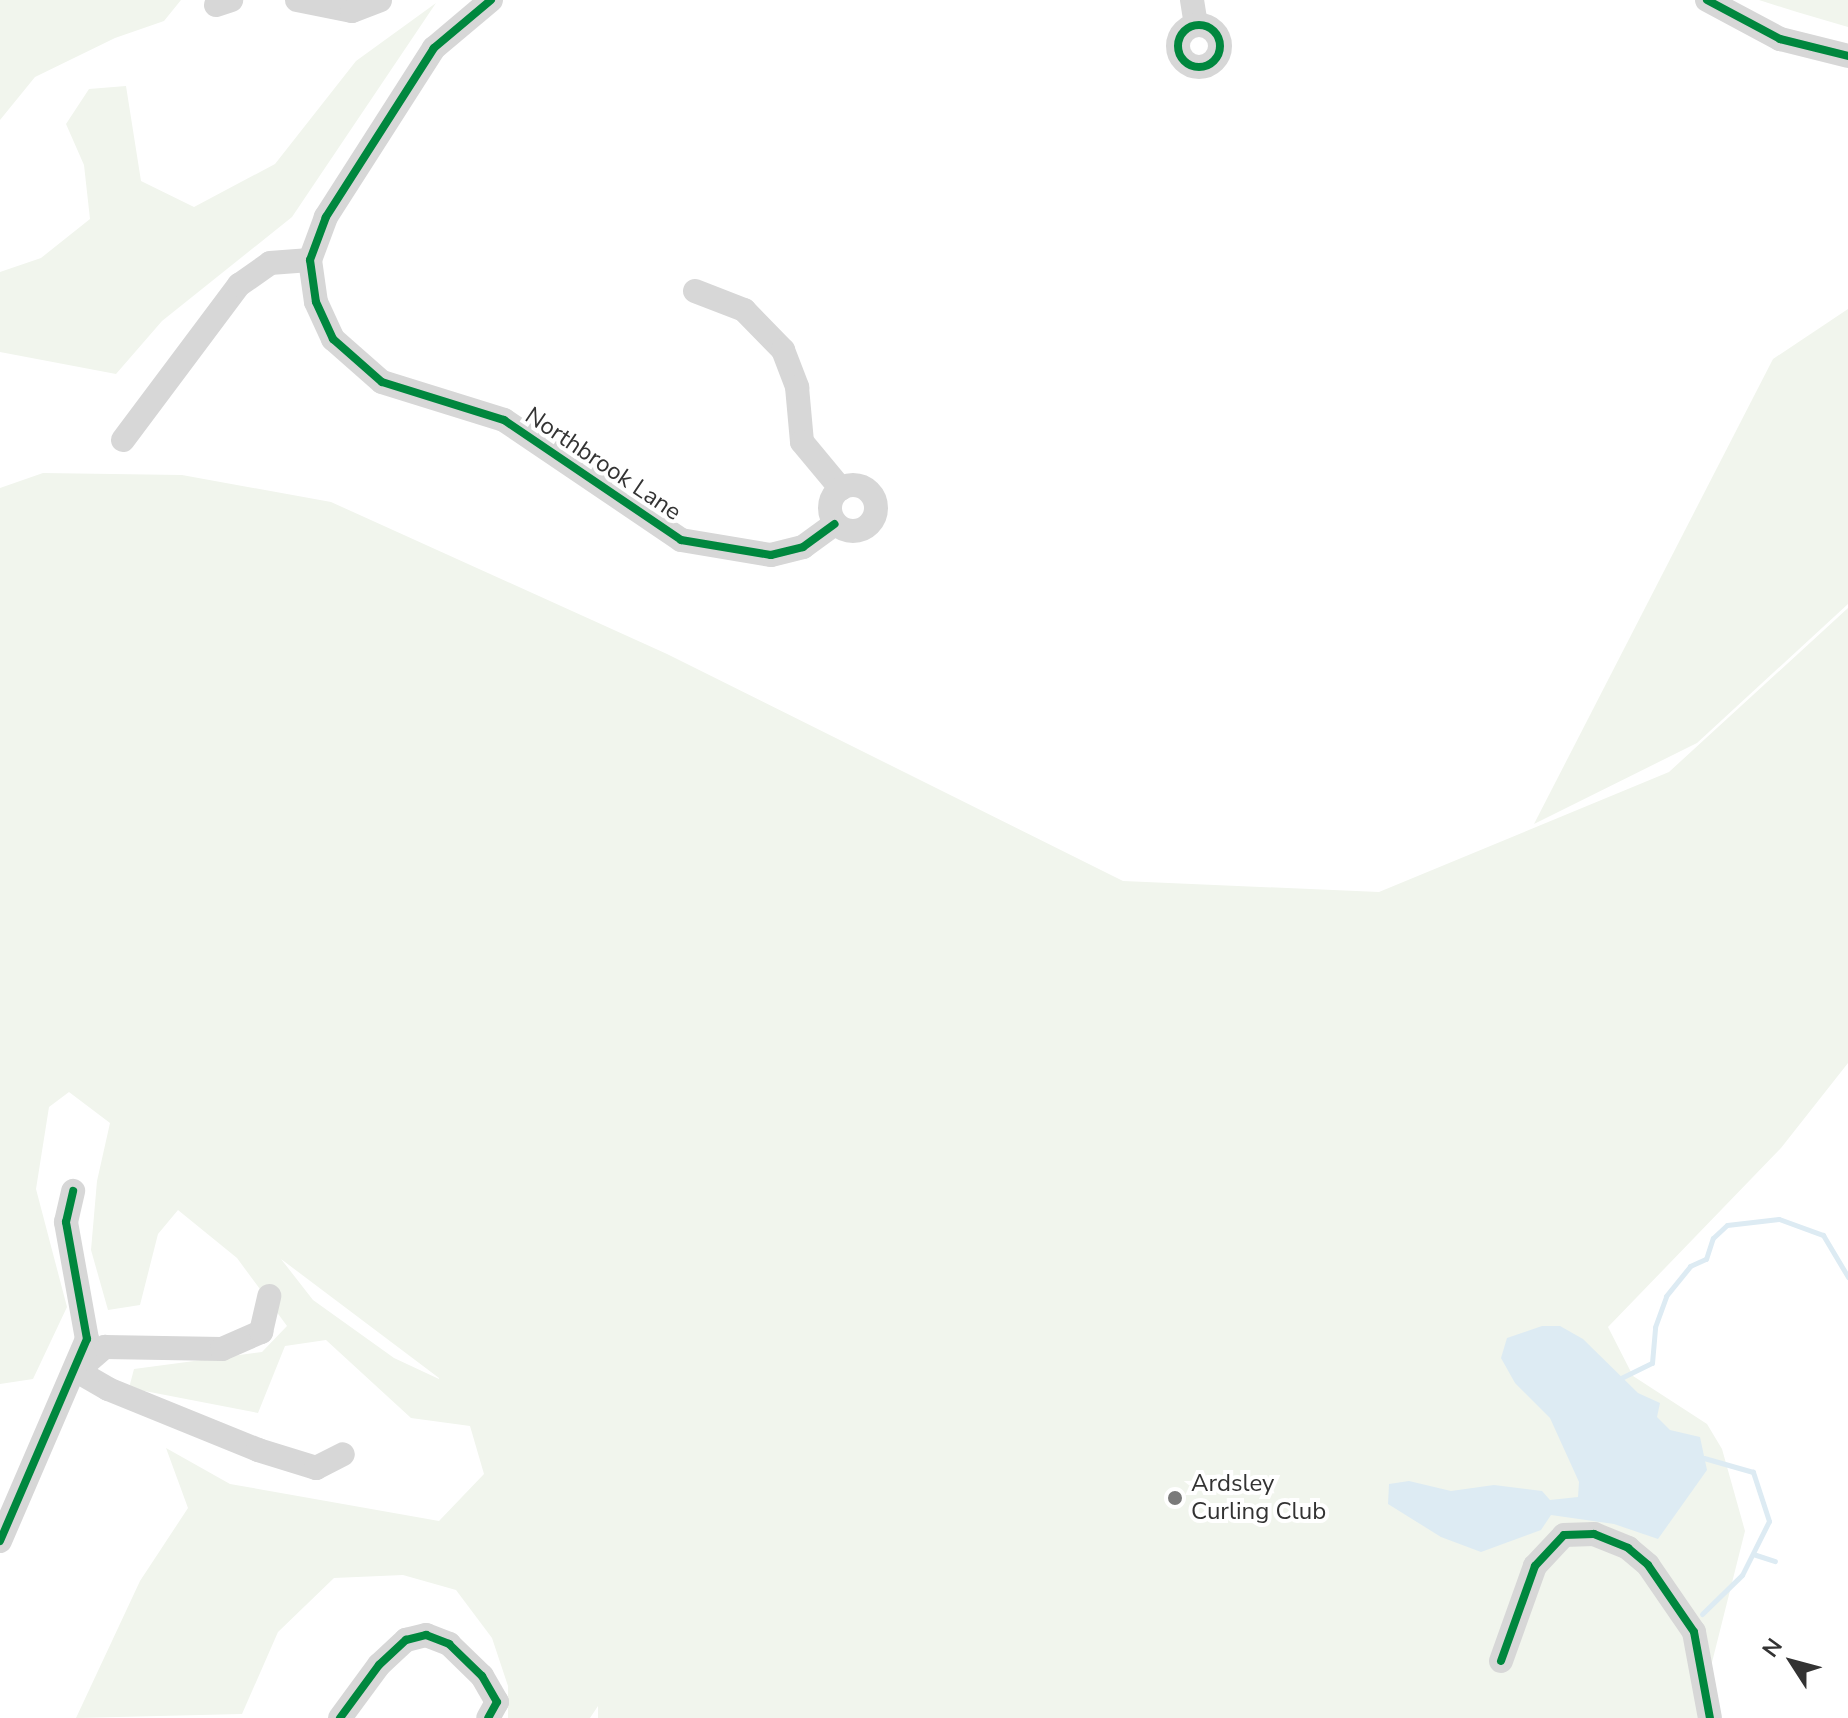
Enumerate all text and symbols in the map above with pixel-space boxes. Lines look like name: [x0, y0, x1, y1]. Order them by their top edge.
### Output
street label: Northbrook Lane: [520, 401, 686, 527]
place label: Ardsley Curling Club: [1191, 1470, 1326, 1526]
marker: Ardsley Curling Club: [1166, 1489, 1184, 1507]
north arrow: [1752, 1622, 1832, 1702]
text: N: [1756, 1632, 1790, 1663]

